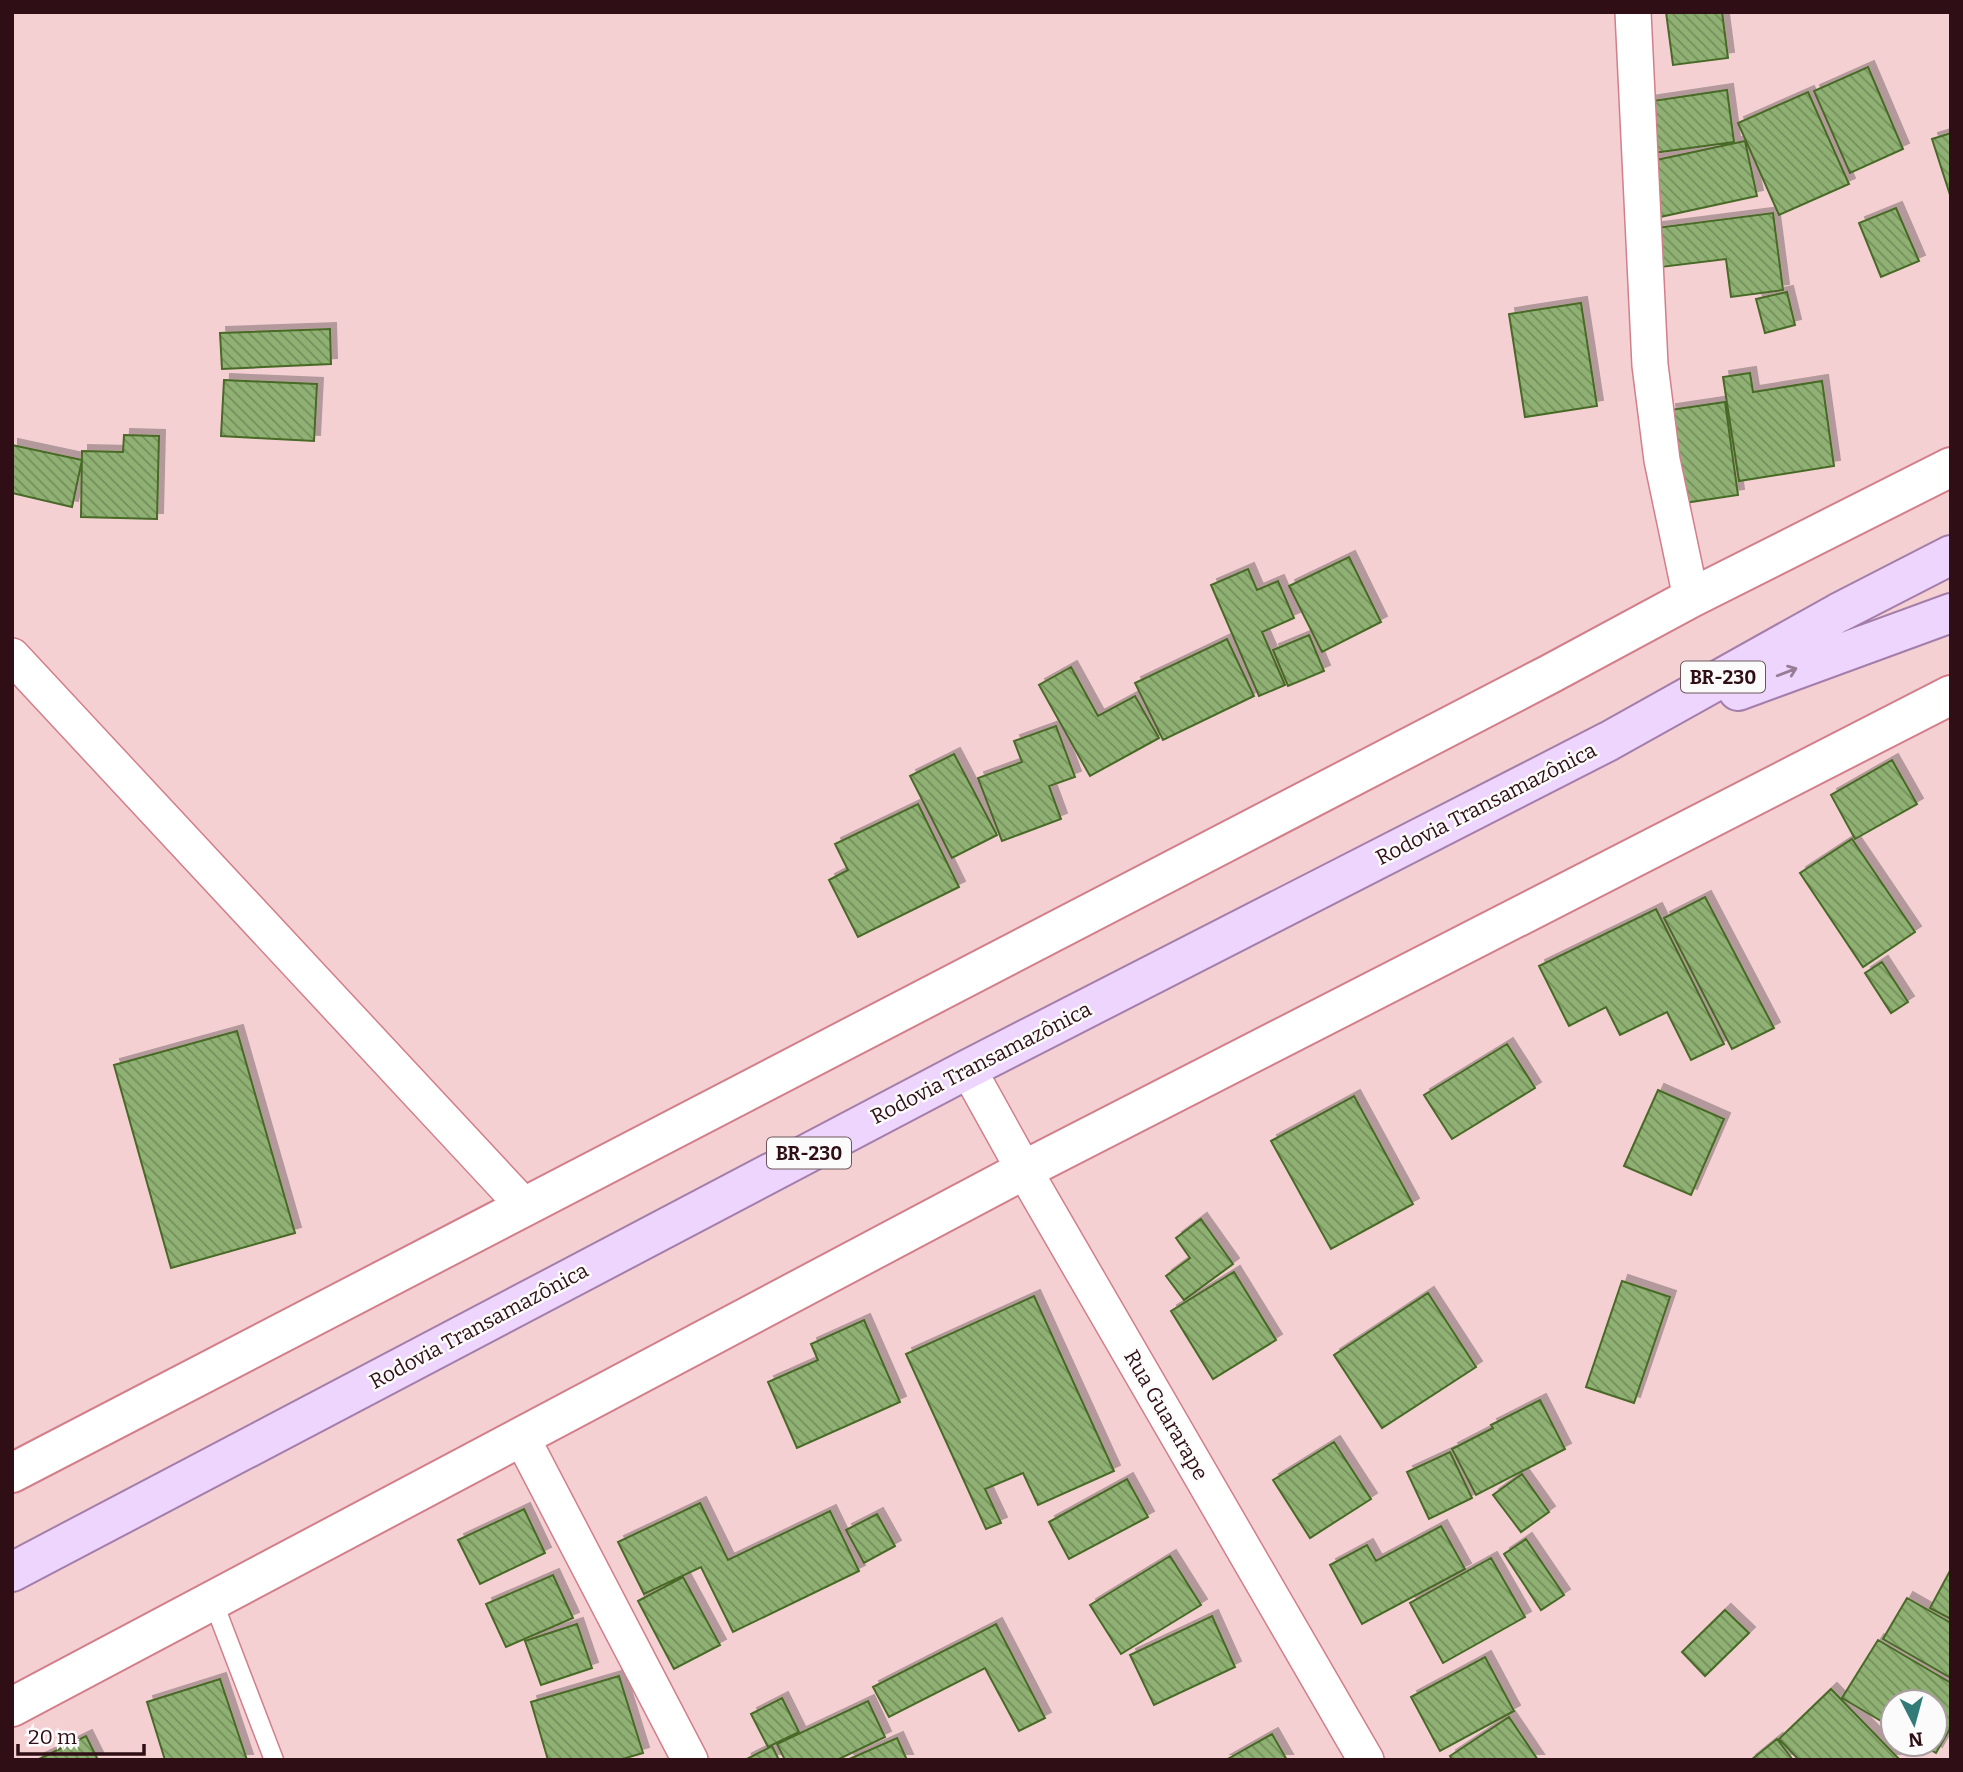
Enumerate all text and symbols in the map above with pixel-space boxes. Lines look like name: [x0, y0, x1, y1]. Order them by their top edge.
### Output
road number: BR-230: [1681, 662, 1765, 692]
one-way arrow: [1775, 665, 1797, 678]
street label: Rodovia Transamazônica: [1371, 737, 1601, 871]
street label: Rodovia Transamazônica: [866, 996, 1096, 1130]
road number: BR-230: [767, 1138, 851, 1168]
street label: Rodovia Transamazônica: [365, 1257, 593, 1395]
street label: Rua Guararape: [1118, 1345, 1214, 1485]
north arrow: [1879, 1688, 1949, 1758]
scale bar: [18, 1712, 144, 1756]
text: 20 m: [28, 1724, 77, 1750]
text: N: [1907, 1727, 1924, 1752]

